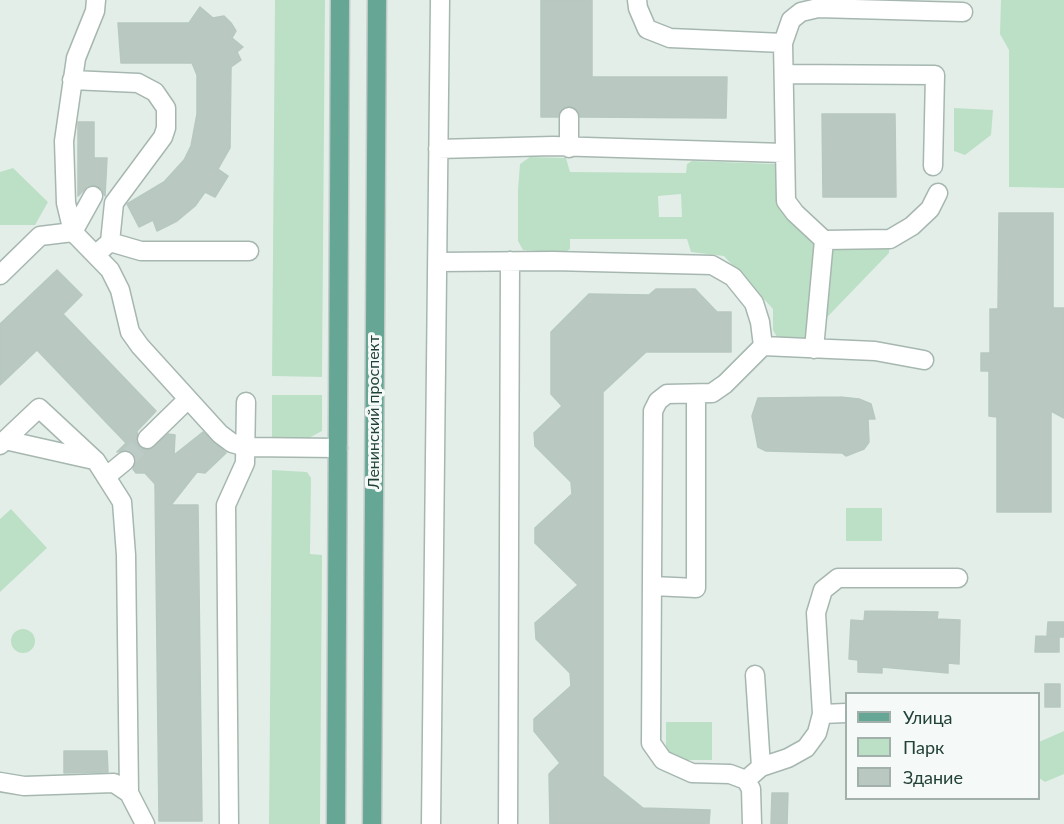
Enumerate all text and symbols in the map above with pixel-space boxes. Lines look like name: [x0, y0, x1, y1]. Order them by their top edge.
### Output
street label: Ленинский проспект: [364, 335, 384, 489]
legend: [845, 692, 1040, 800]
text: Улица: [903, 706, 953, 728]
text: Парк: [903, 736, 944, 758]
text: Здание: [903, 766, 963, 788]

